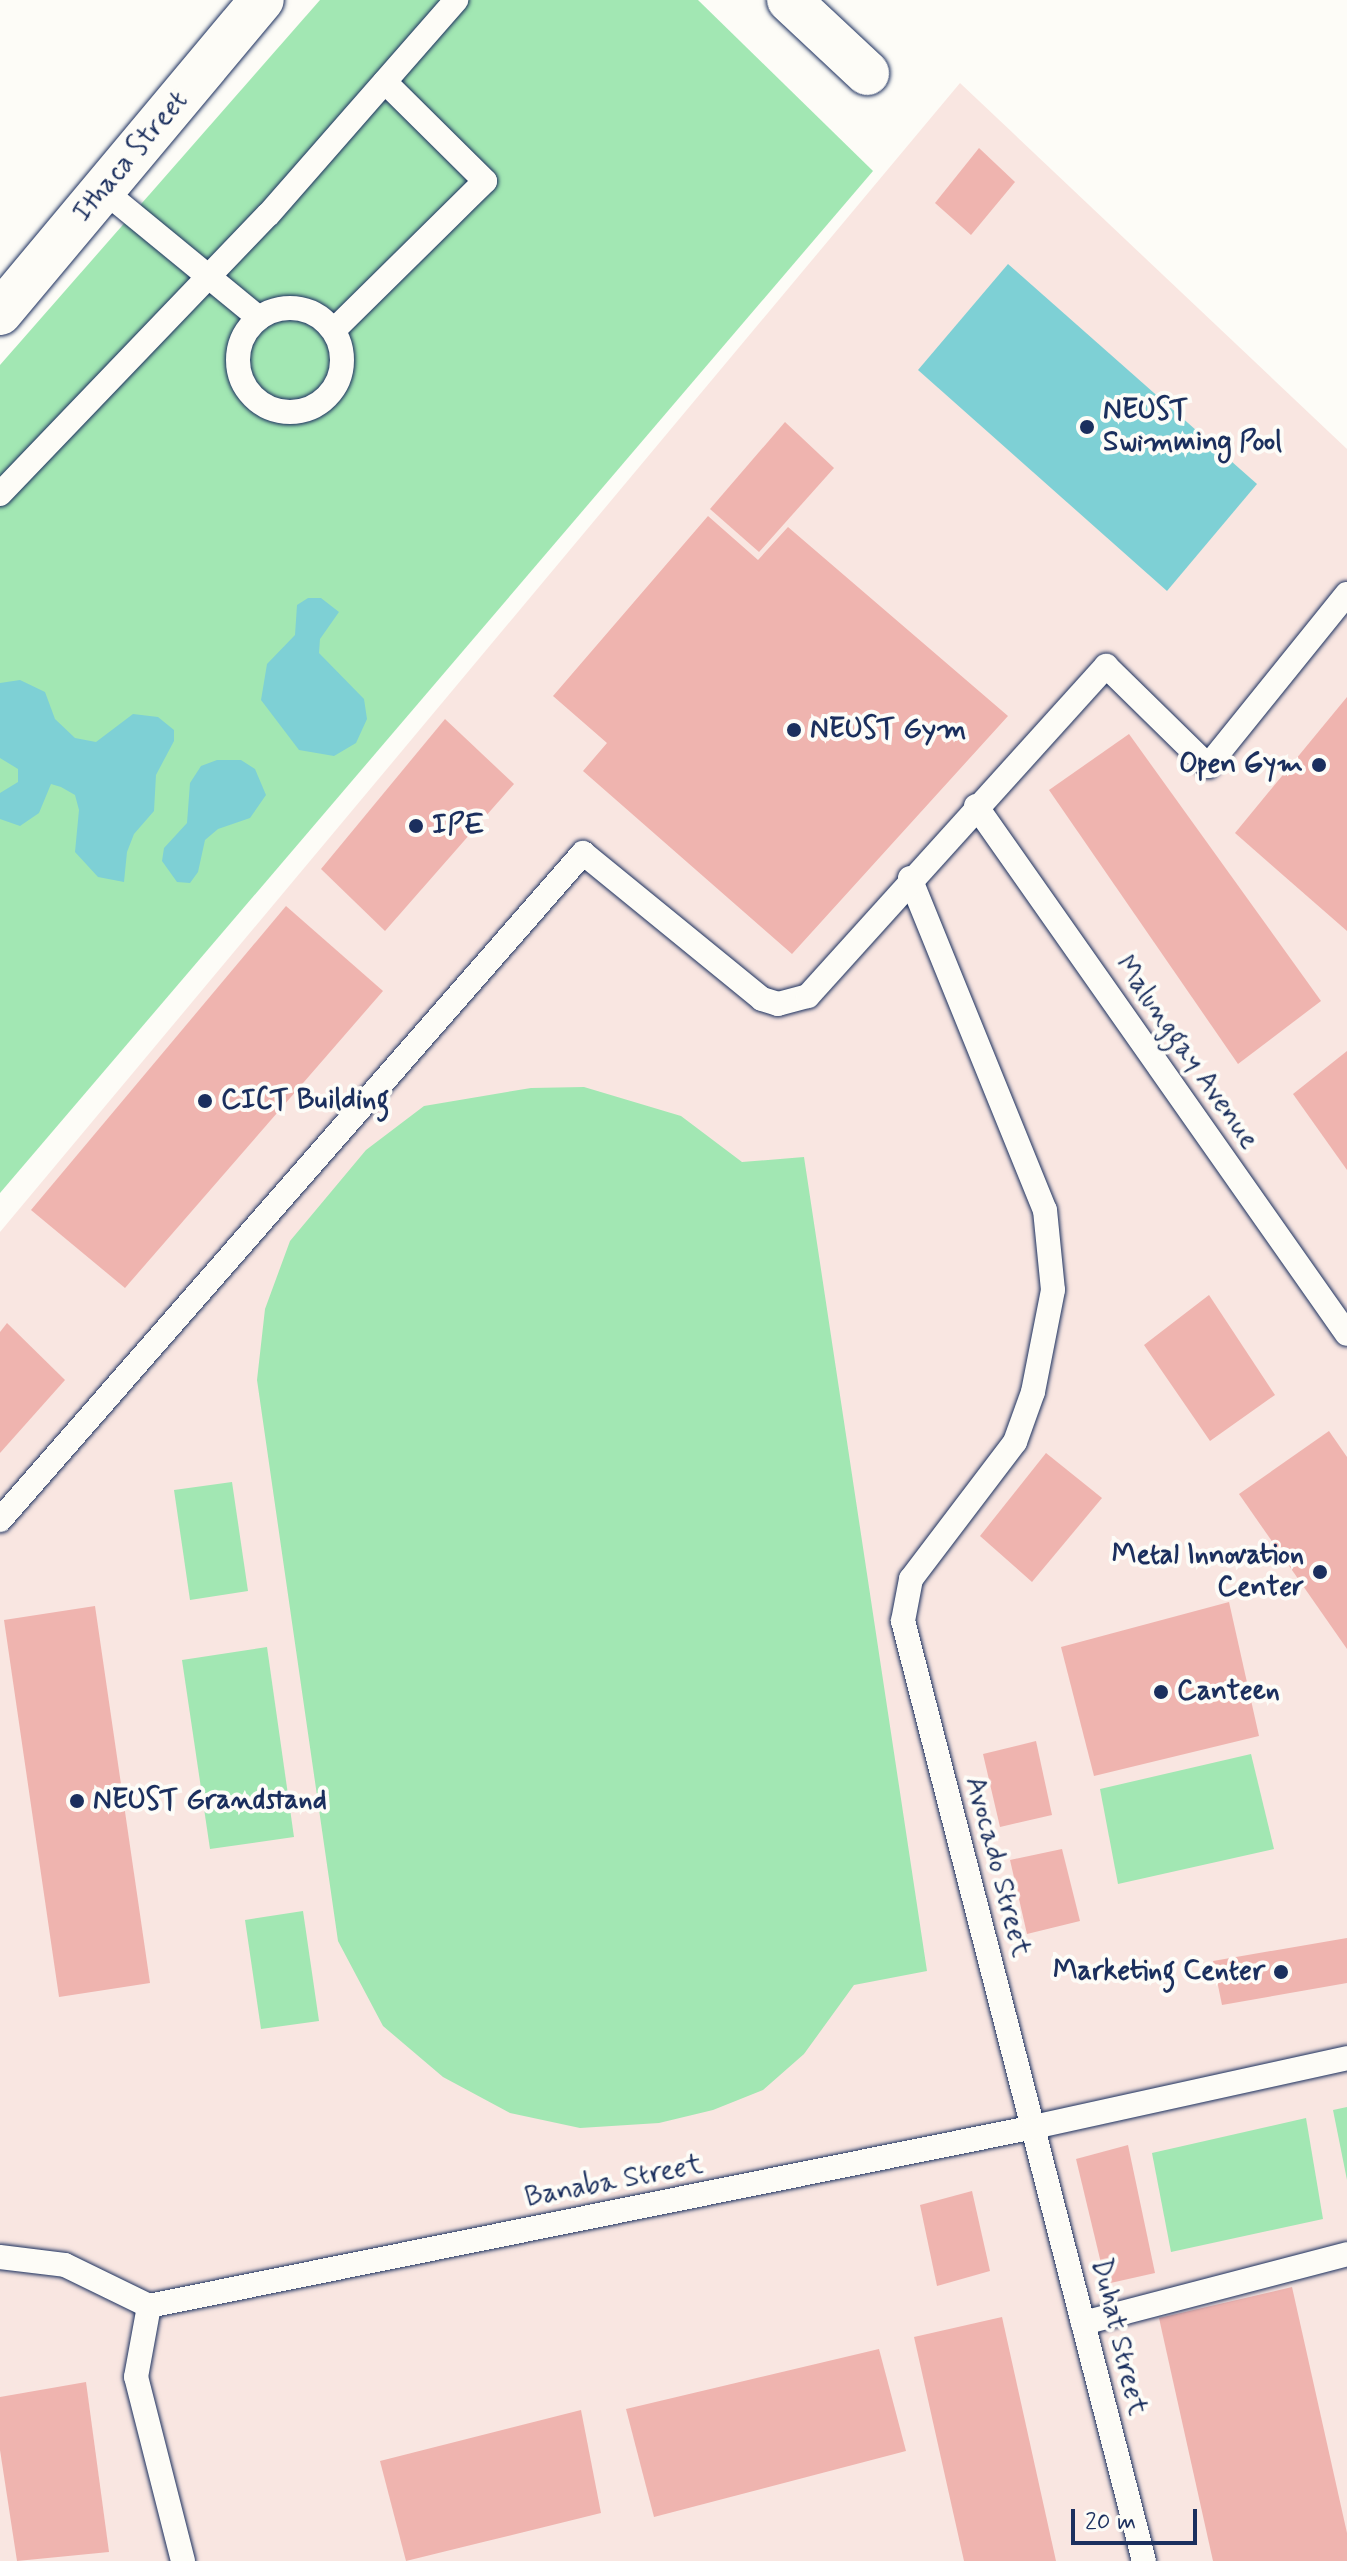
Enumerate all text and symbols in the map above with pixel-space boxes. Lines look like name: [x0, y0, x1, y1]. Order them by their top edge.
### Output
street label: Ithaca Street: [65, 83, 197, 231]
place label: NEUST Swimming Pool: [1103, 394, 1282, 460]
marker: NEUST Swimming Pool: [1078, 418, 1096, 436]
place label: NEUST Gym: [810, 713, 966, 747]
marker: NEUST Gym: [785, 721, 803, 739]
place label: Open Gym: [1175, 748, 1303, 782]
marker: Open Gym: [1310, 756, 1328, 774]
place label: IPE: [432, 809, 484, 843]
marker: IPE: [407, 817, 425, 835]
street label: Malunggay Avenue: [1107, 950, 1265, 1156]
place label: CICT Building: [221, 1084, 389, 1118]
marker: CICT Building: [196, 1092, 214, 1110]
place label: Metal Innovation Center: [1106, 1539, 1304, 1605]
marker: Metal Innovation Center: [1311, 1563, 1329, 1581]
place label: Canteen: [1177, 1675, 1280, 1709]
marker: Canteen: [1152, 1683, 1170, 1701]
street label: Avocado Street: [957, 1773, 1037, 1961]
place label: NEUST Grandstand: [93, 1784, 327, 1818]
marker: NEUST Grandstand: [68, 1792, 86, 1810]
place label: Marketing Center: [1048, 1955, 1265, 1989]
marker: Marketing Center: [1272, 1963, 1290, 1981]
street label: Banaba Street: [522, 2148, 706, 2216]
street label: Duhat Street: [1082, 2255, 1154, 2419]
scale bar: [1075, 2493, 1201, 2543]
text: 20 m: [1085, 2507, 1136, 2538]

